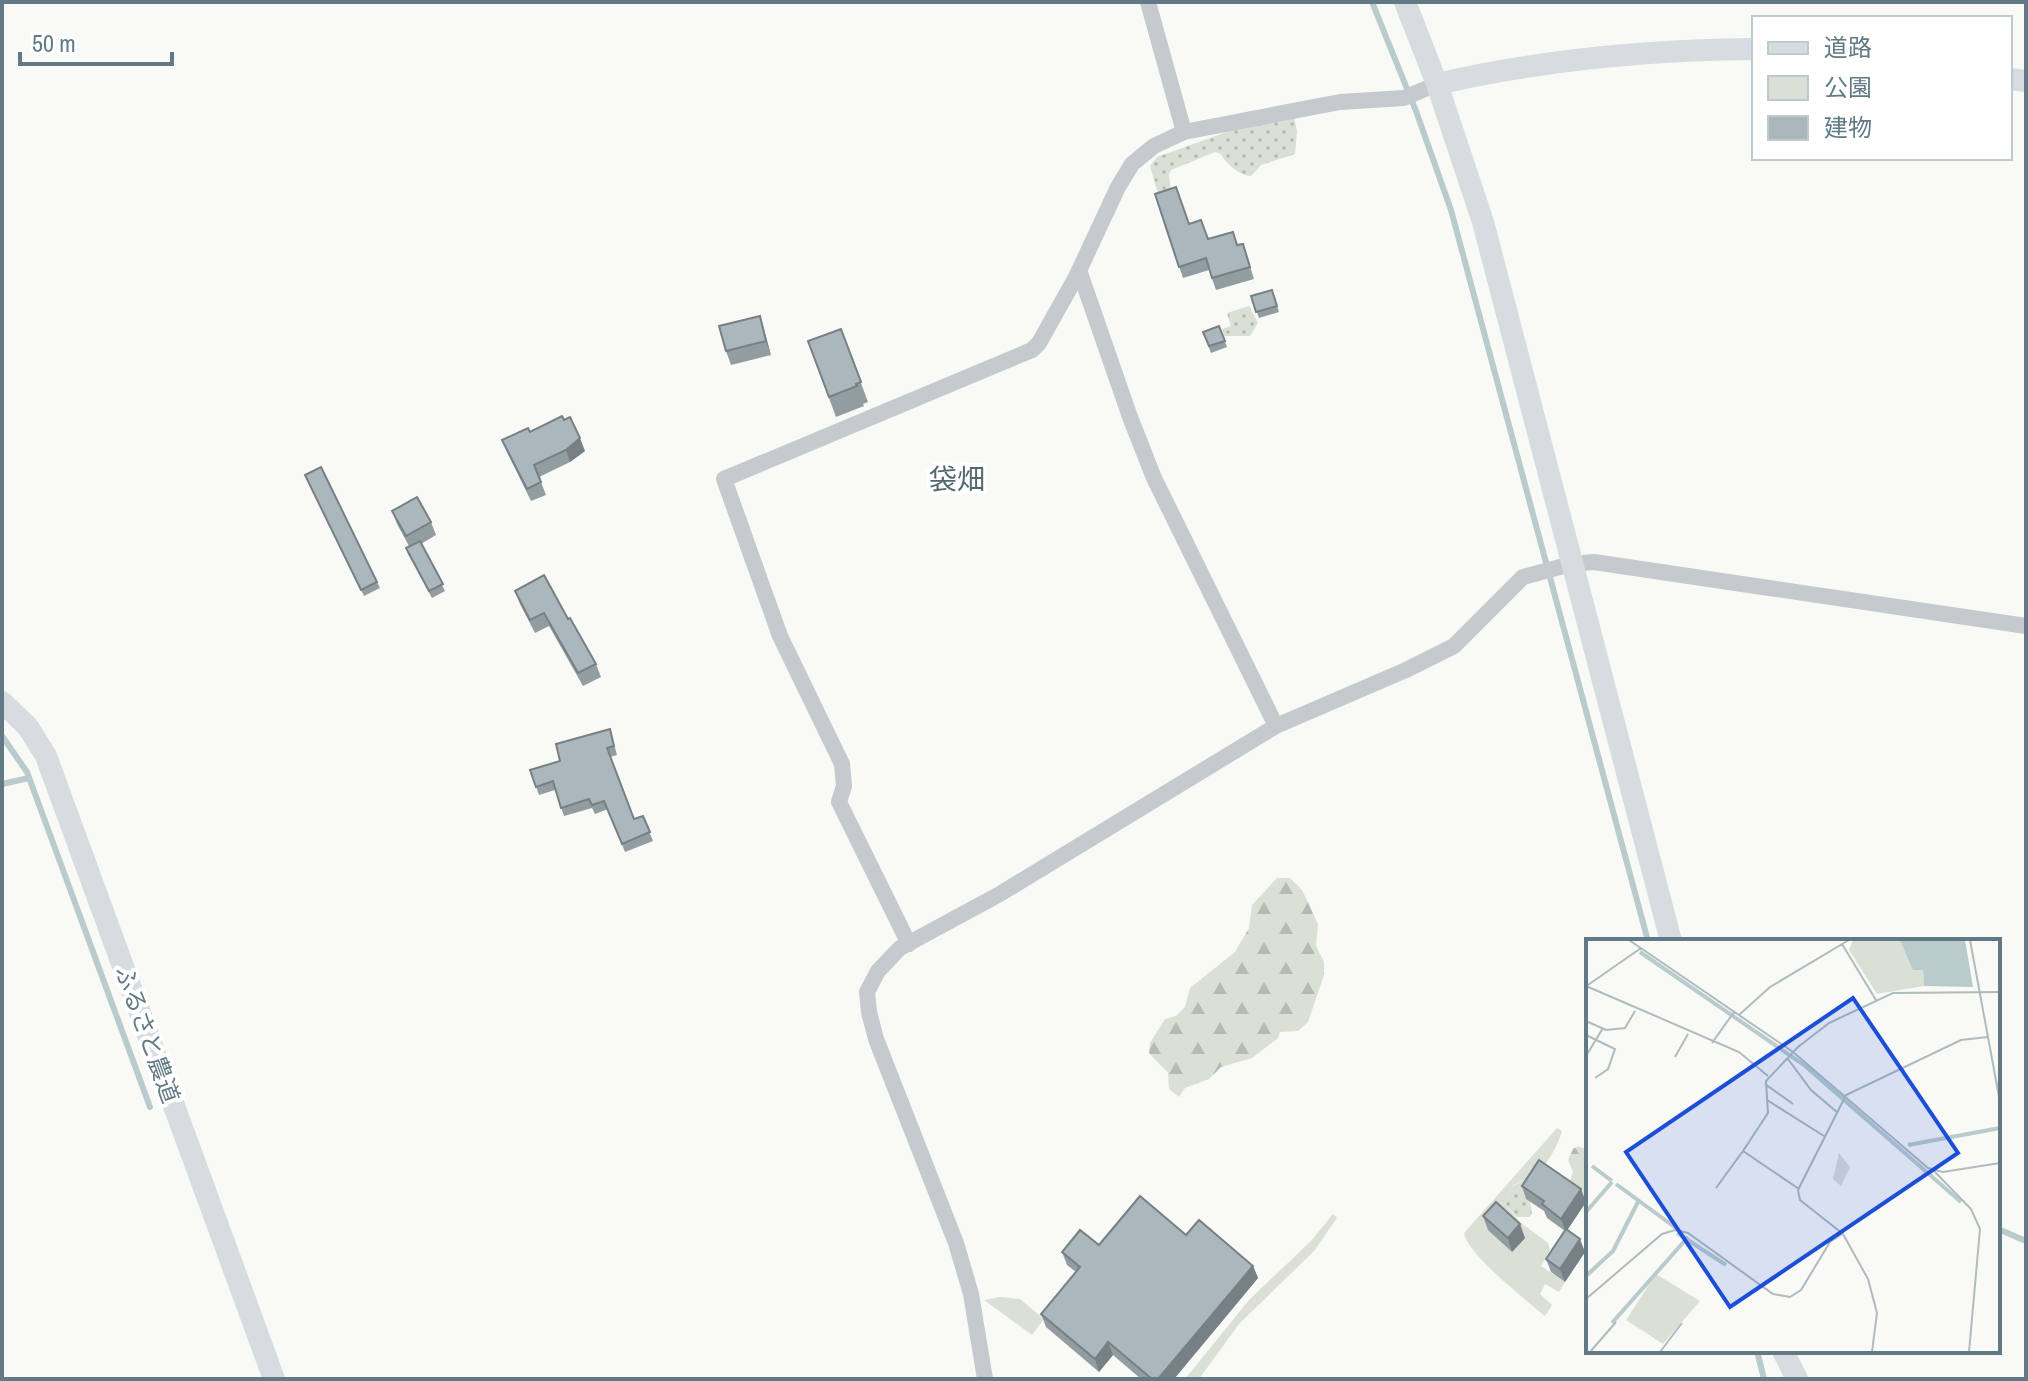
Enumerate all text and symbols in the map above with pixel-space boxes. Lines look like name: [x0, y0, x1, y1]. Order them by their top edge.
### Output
scale bar: [20, 16, 172, 66]
legend: [1752, 16, 2012, 160]
text: 50 m: [32, 27, 76, 59]
text: 道路: [1824, 31, 1872, 63]
text: 公園: [1824, 71, 1872, 103]
text: 建物: [1824, 111, 1872, 143]
district label: 袋畑: [929, 460, 985, 498]
inset map: [1586, 939, 2000, 1353]
street label: ふるさと農道: [108, 961, 188, 1107]

